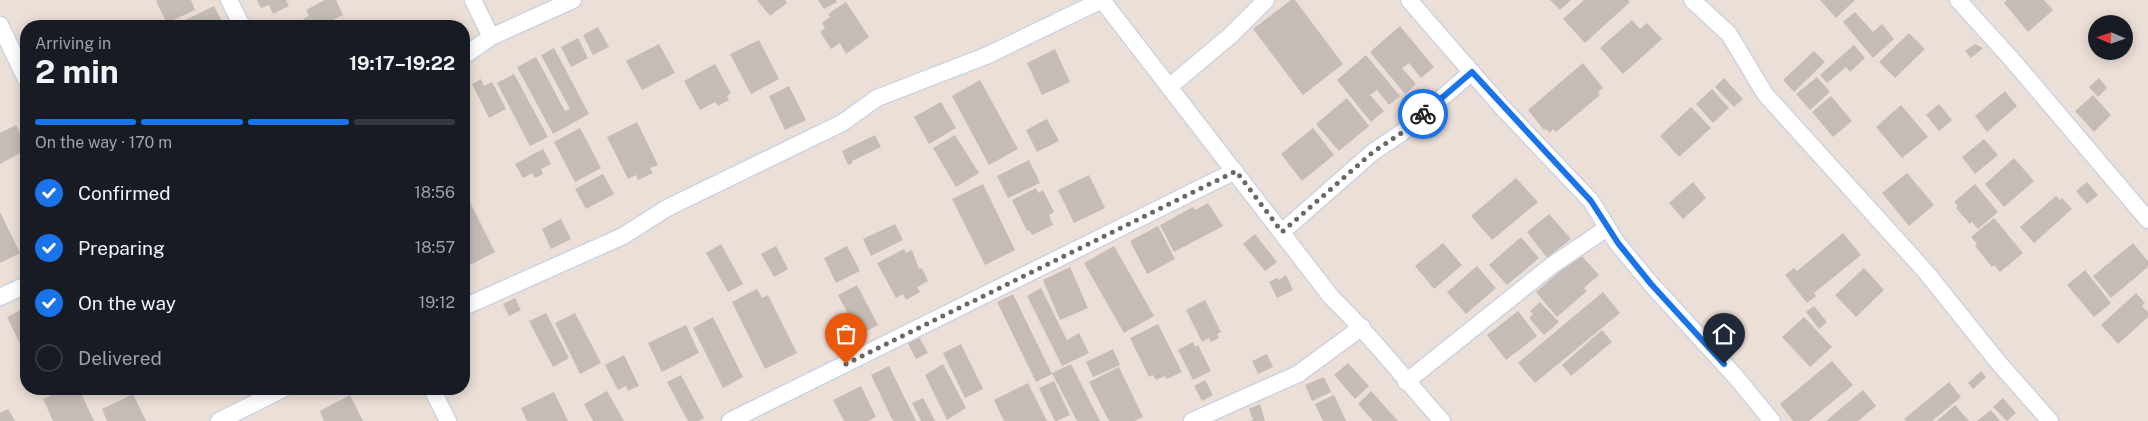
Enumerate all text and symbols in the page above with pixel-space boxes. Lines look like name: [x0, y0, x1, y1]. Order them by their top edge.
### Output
north arrow: [2088, 15, 2132, 60]
map controls: [2088, 15, 2133, 60]
text: Arriving in: [35, 34, 111, 53]
text: 19:17–19:22: [349, 52, 455, 74]
text: 2 min: [35, 53, 119, 90]
courier: [1398, 89, 1448, 139]
icon: bike: [1409, 100, 1437, 128]
text: On the way · 170 m: [35, 133, 172, 152]
icon: check: [35, 179, 63, 207]
text: Confirmed: [78, 182, 171, 204]
text: 18:56: [414, 183, 455, 202]
icon: check: [35, 234, 63, 262]
text: Preparing: [78, 237, 165, 259]
text: 18:57: [415, 238, 455, 257]
icon: check: [35, 289, 63, 317]
text: On the way: [78, 292, 176, 314]
text: 19:12: [419, 293, 455, 312]
pin: [825, 313, 867, 364]
pin: [1703, 313, 1745, 364]
icon: bag: [832, 320, 860, 348]
icon: home: [1710, 320, 1738, 348]
text: Delivered: [78, 347, 162, 369]

